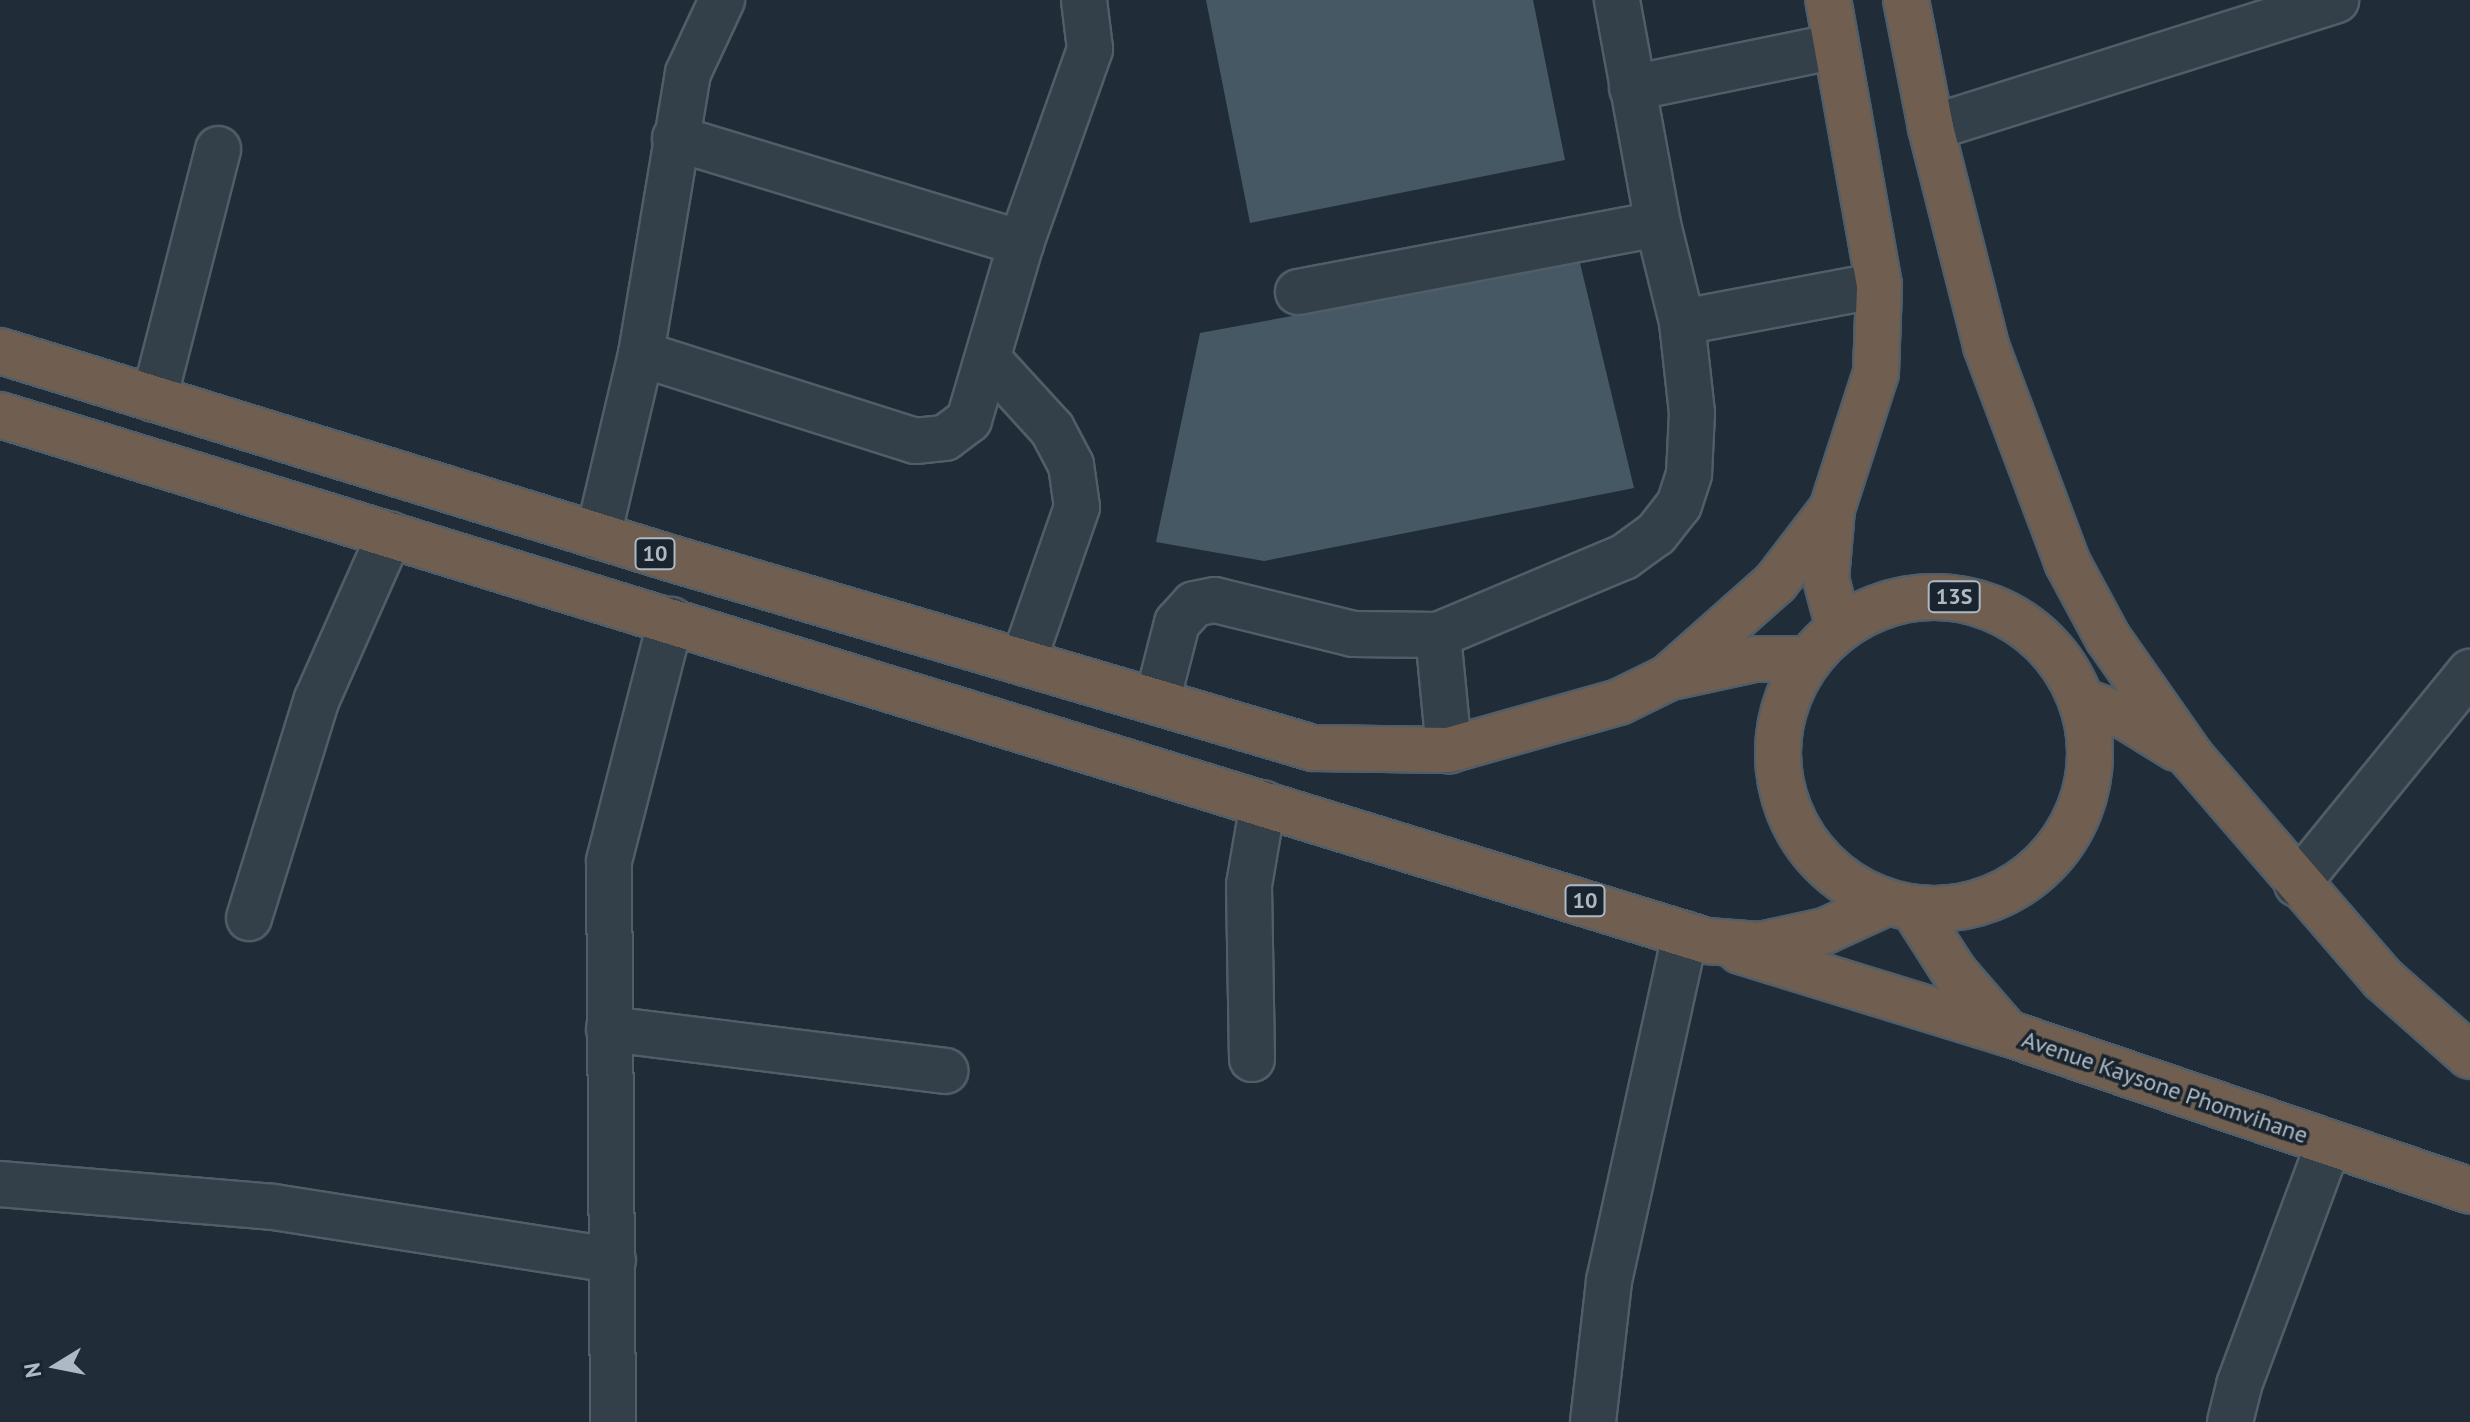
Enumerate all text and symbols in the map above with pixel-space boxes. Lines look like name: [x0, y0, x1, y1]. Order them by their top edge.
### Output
road number: 10: [633, 536, 677, 572]
road number: 13S: [1926, 579, 1982, 615]
road number: 10: [1563, 883, 1607, 919]
street label: Avenue Kaysone Phomvihane: [2018, 1024, 2312, 1150]
north arrow: [16, 1326, 96, 1406]
text: N: [17, 1361, 47, 1380]

